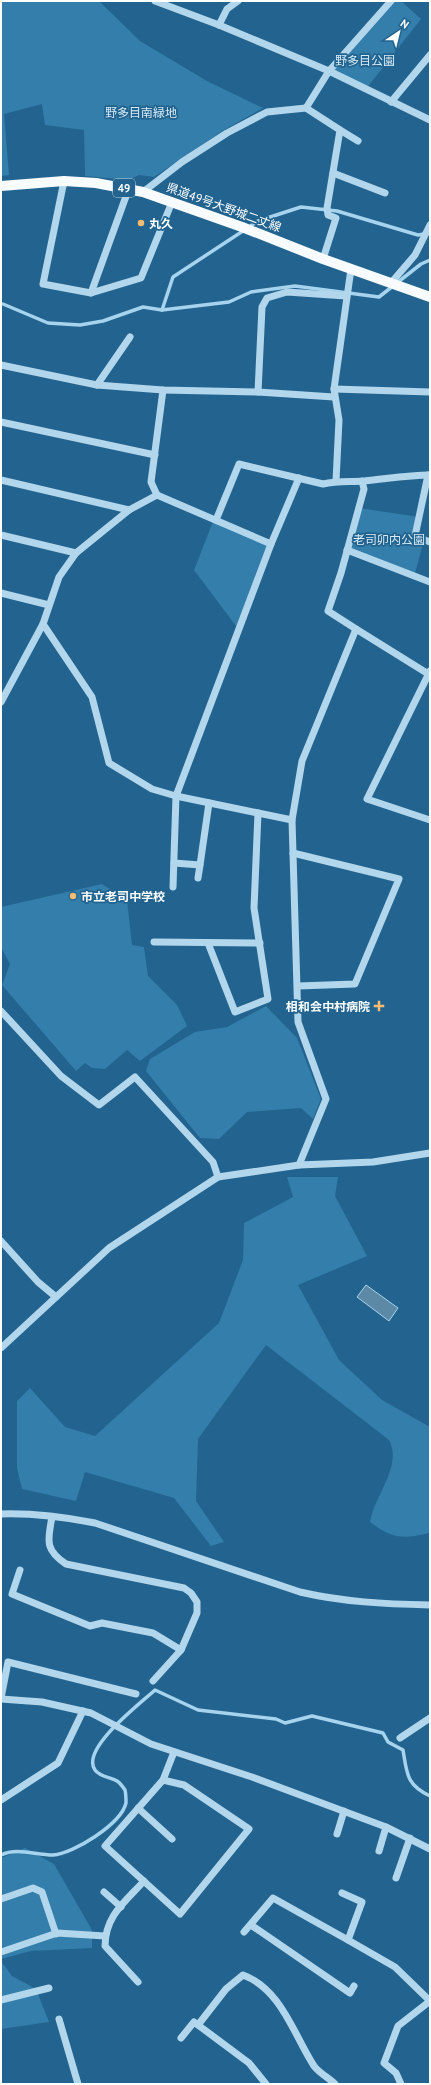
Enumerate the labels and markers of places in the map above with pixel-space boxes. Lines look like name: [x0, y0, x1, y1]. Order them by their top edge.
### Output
place label: 丸久: [149, 216, 173, 231]
marker: 丸久: [136, 218, 146, 228]
place label: 市立老司中学校: [81, 889, 165, 904]
marker: 市立老司中学校: [68, 891, 78, 901]
place label: 相和会中村病院: [286, 999, 370, 1014]
marker: 相和会中村病院: [373, 1000, 385, 1012]

